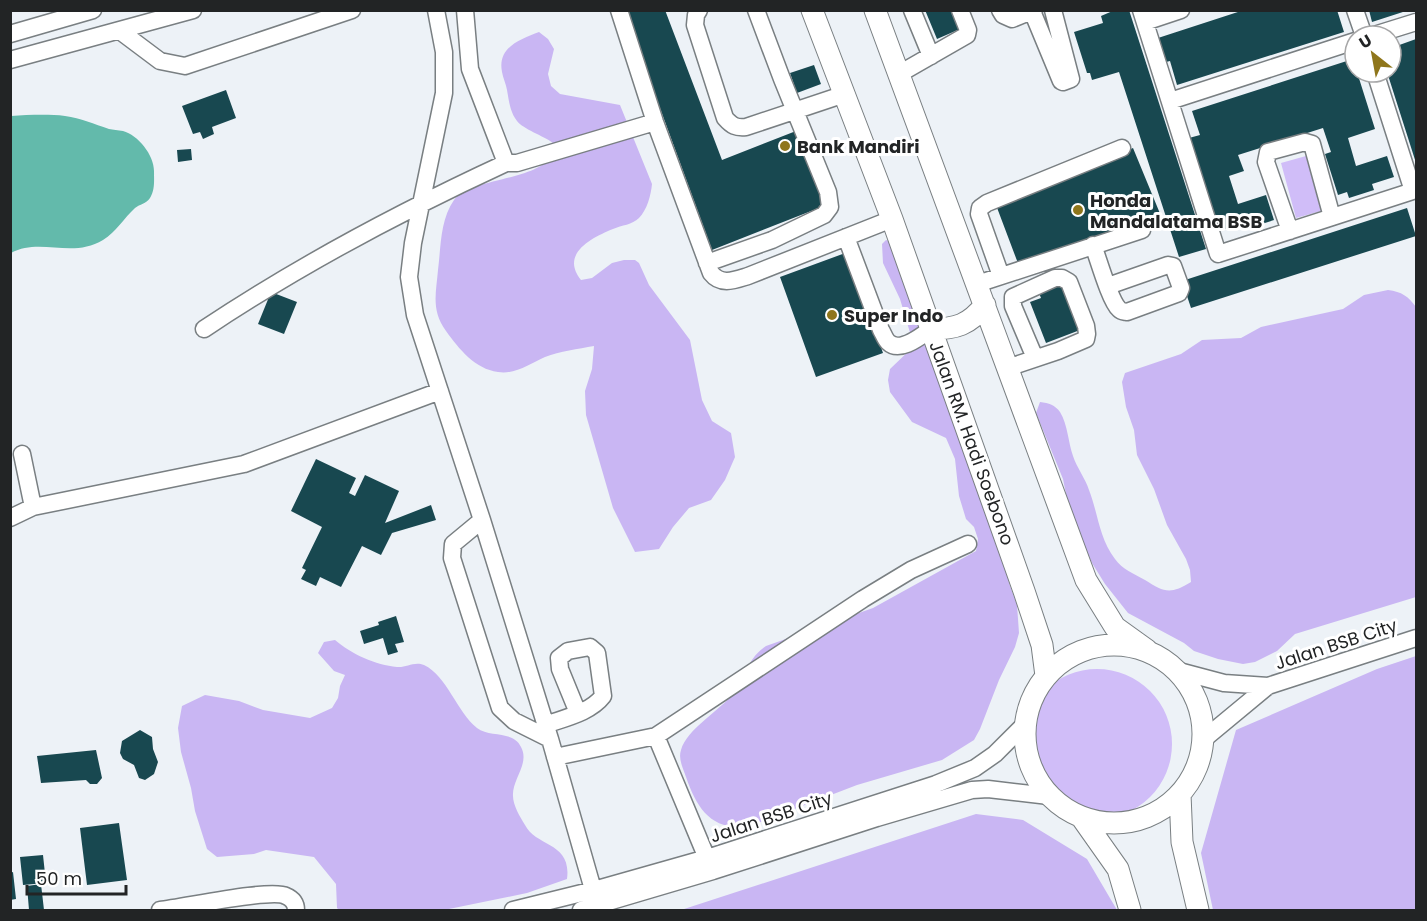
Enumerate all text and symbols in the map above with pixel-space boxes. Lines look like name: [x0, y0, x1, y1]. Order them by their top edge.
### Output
north arrow: [1343, 24, 1403, 84]
text: U: [1355, 29, 1376, 54]
place label: Bank Mandiri: [797, 134, 920, 159]
marker: Bank Mandiri: [778, 139, 792, 153]
place label: Honda Mandalatama BSB: [1090, 188, 1262, 234]
marker: Honda Mandalatama BSB: [1071, 203, 1085, 217]
place label: Super Indo: [844, 303, 943, 328]
marker: Super Indo: [825, 308, 839, 322]
street label: Jalan RM. Hadi Soebono: [923, 337, 1021, 549]
street label: Jalan BSB City: [1272, 612, 1400, 676]
street label: Jalan BSB City: [707, 785, 835, 849]
scale bar: [27, 858, 126, 896]
text: 50 m: [36, 866, 82, 891]

